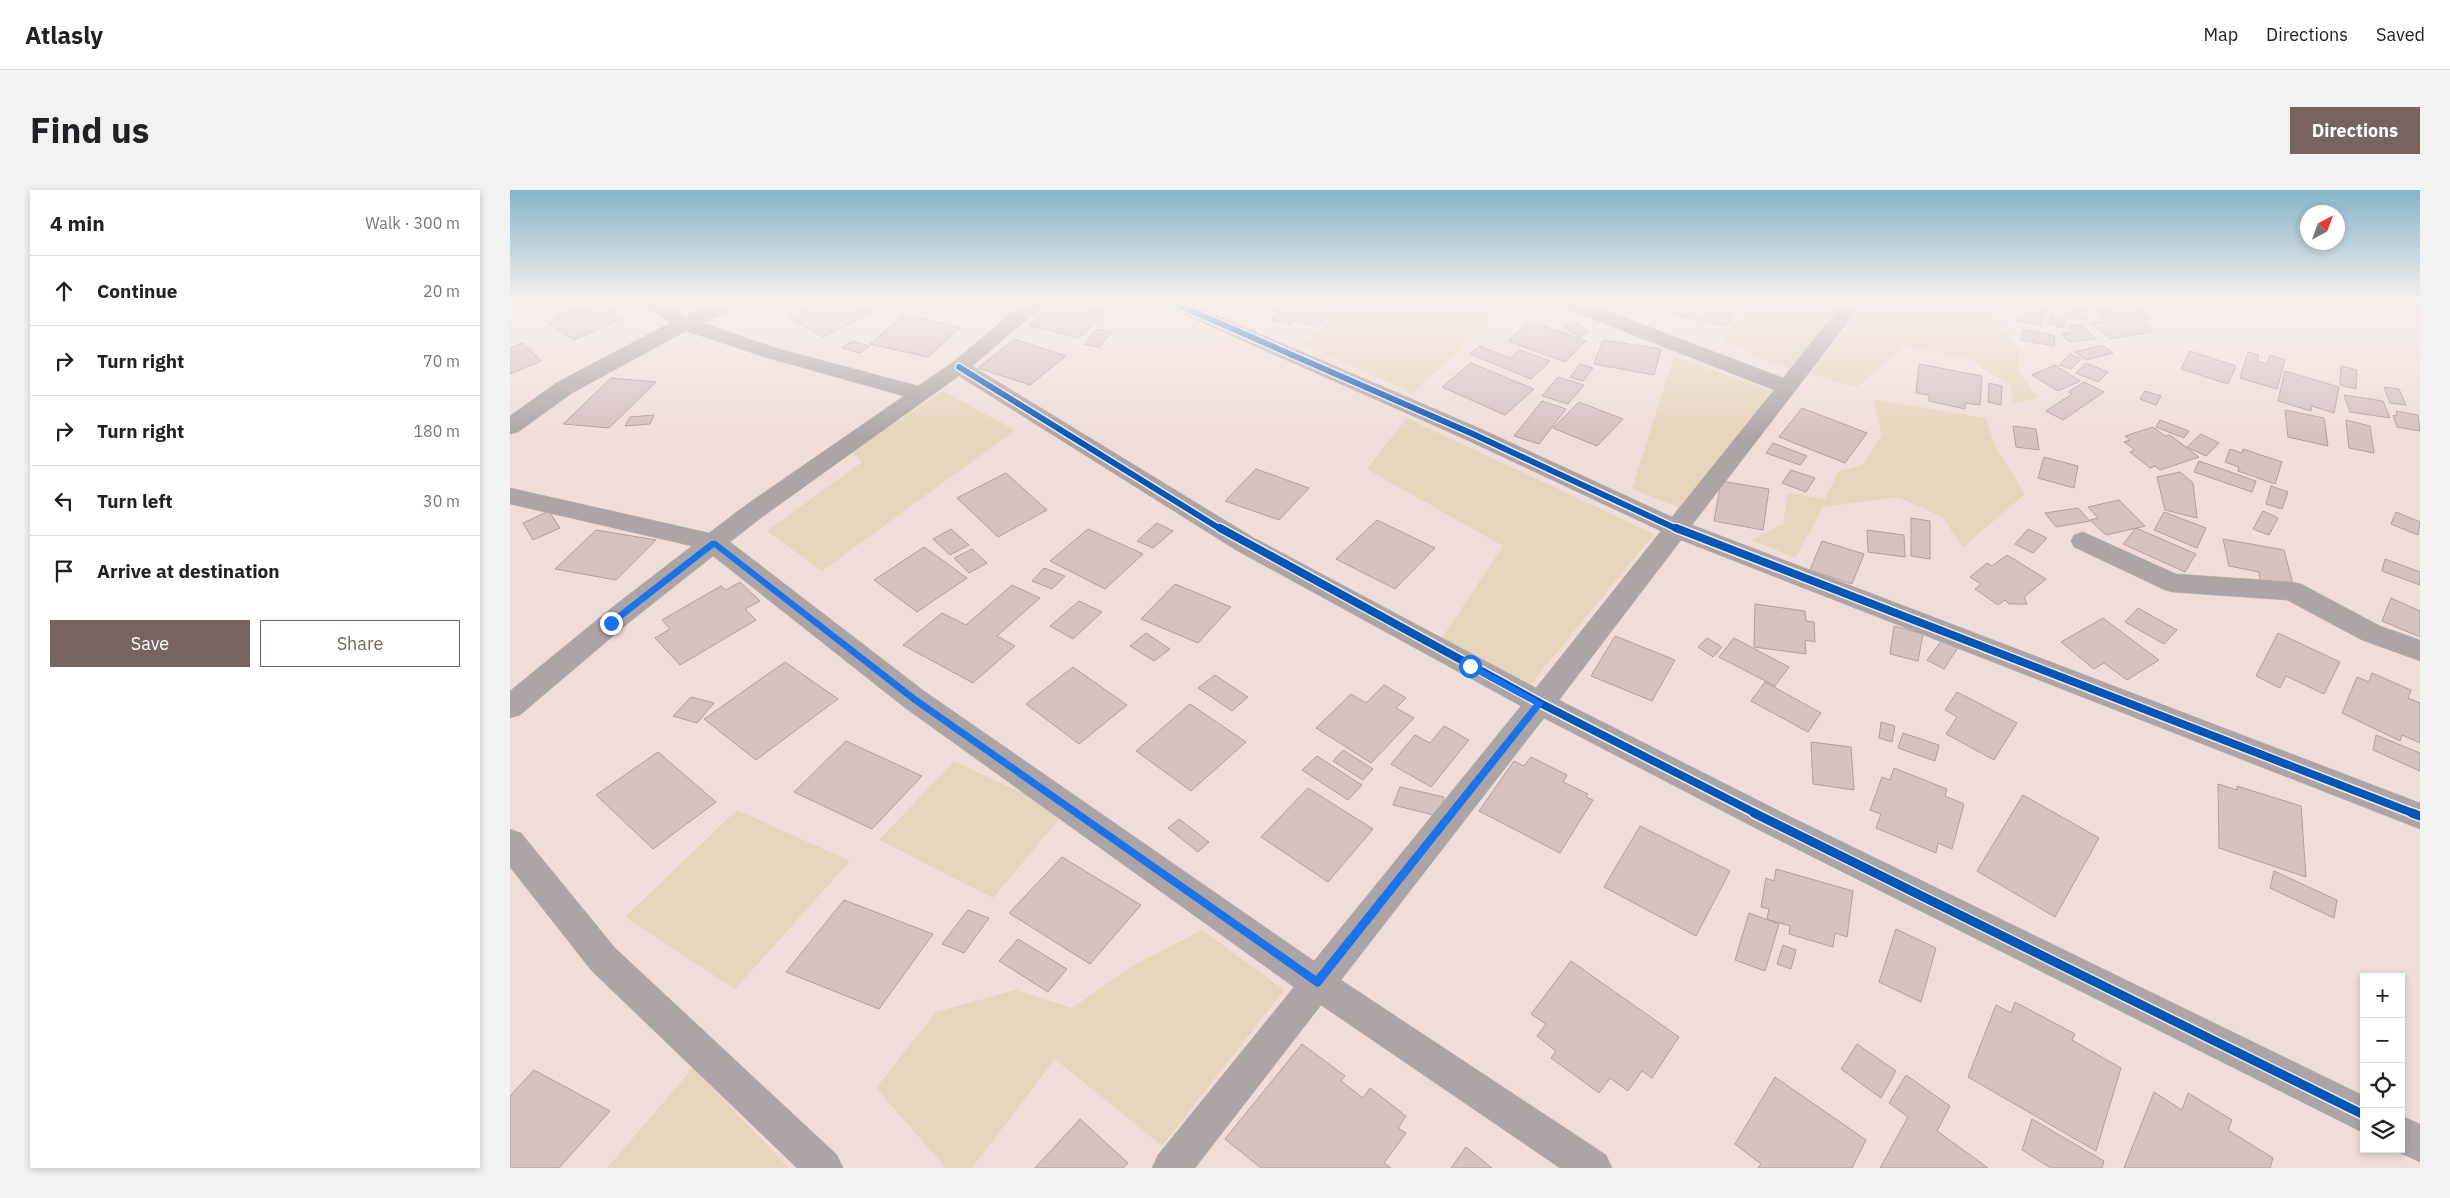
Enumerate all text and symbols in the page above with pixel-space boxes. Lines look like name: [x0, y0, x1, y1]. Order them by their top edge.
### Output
text: Atlasly: [25, 19, 103, 51]
text: Map: [2203, 23, 2238, 46]
text: Directions: [2266, 23, 2348, 46]
text: Saved: [2376, 23, 2425, 46]
text: Find us: [30, 107, 149, 153]
button: Directions: [2290, 107, 2420, 154]
north arrow: [2300, 205, 2345, 250]
text: 4 min: [50, 209, 105, 237]
text: Walk · 300 m: [365, 213, 460, 233]
icon: ahead: [50, 277, 78, 305]
text: Continue: [97, 279, 177, 303]
text: 20 m: [423, 281, 460, 301]
icon: right: [50, 347, 78, 375]
text: Turn right: [97, 349, 184, 373]
text: 70 m: [423, 351, 460, 371]
icon: right: [50, 417, 78, 445]
text: Turn right: [97, 419, 184, 443]
text: 180 m: [413, 421, 460, 441]
icon: left: [50, 487, 78, 515]
text: Turn left: [97, 489, 173, 513]
text: 30 m: [423, 491, 460, 511]
icon: arrive: [50, 557, 78, 585]
text: Arrive at destination: [97, 559, 280, 583]
route end: [600, 612, 623, 635]
button: Save: [50, 620, 250, 667]
button: Share: [260, 620, 460, 667]
route start: [1459, 655, 1482, 678]
map controls: [2360, 973, 2405, 1153]
button: +: [2360, 973, 2405, 1018]
button: −: [2360, 1018, 2405, 1063]
button: locate: [2360, 1063, 2405, 1108]
button: layers: [2360, 1108, 2405, 1153]

